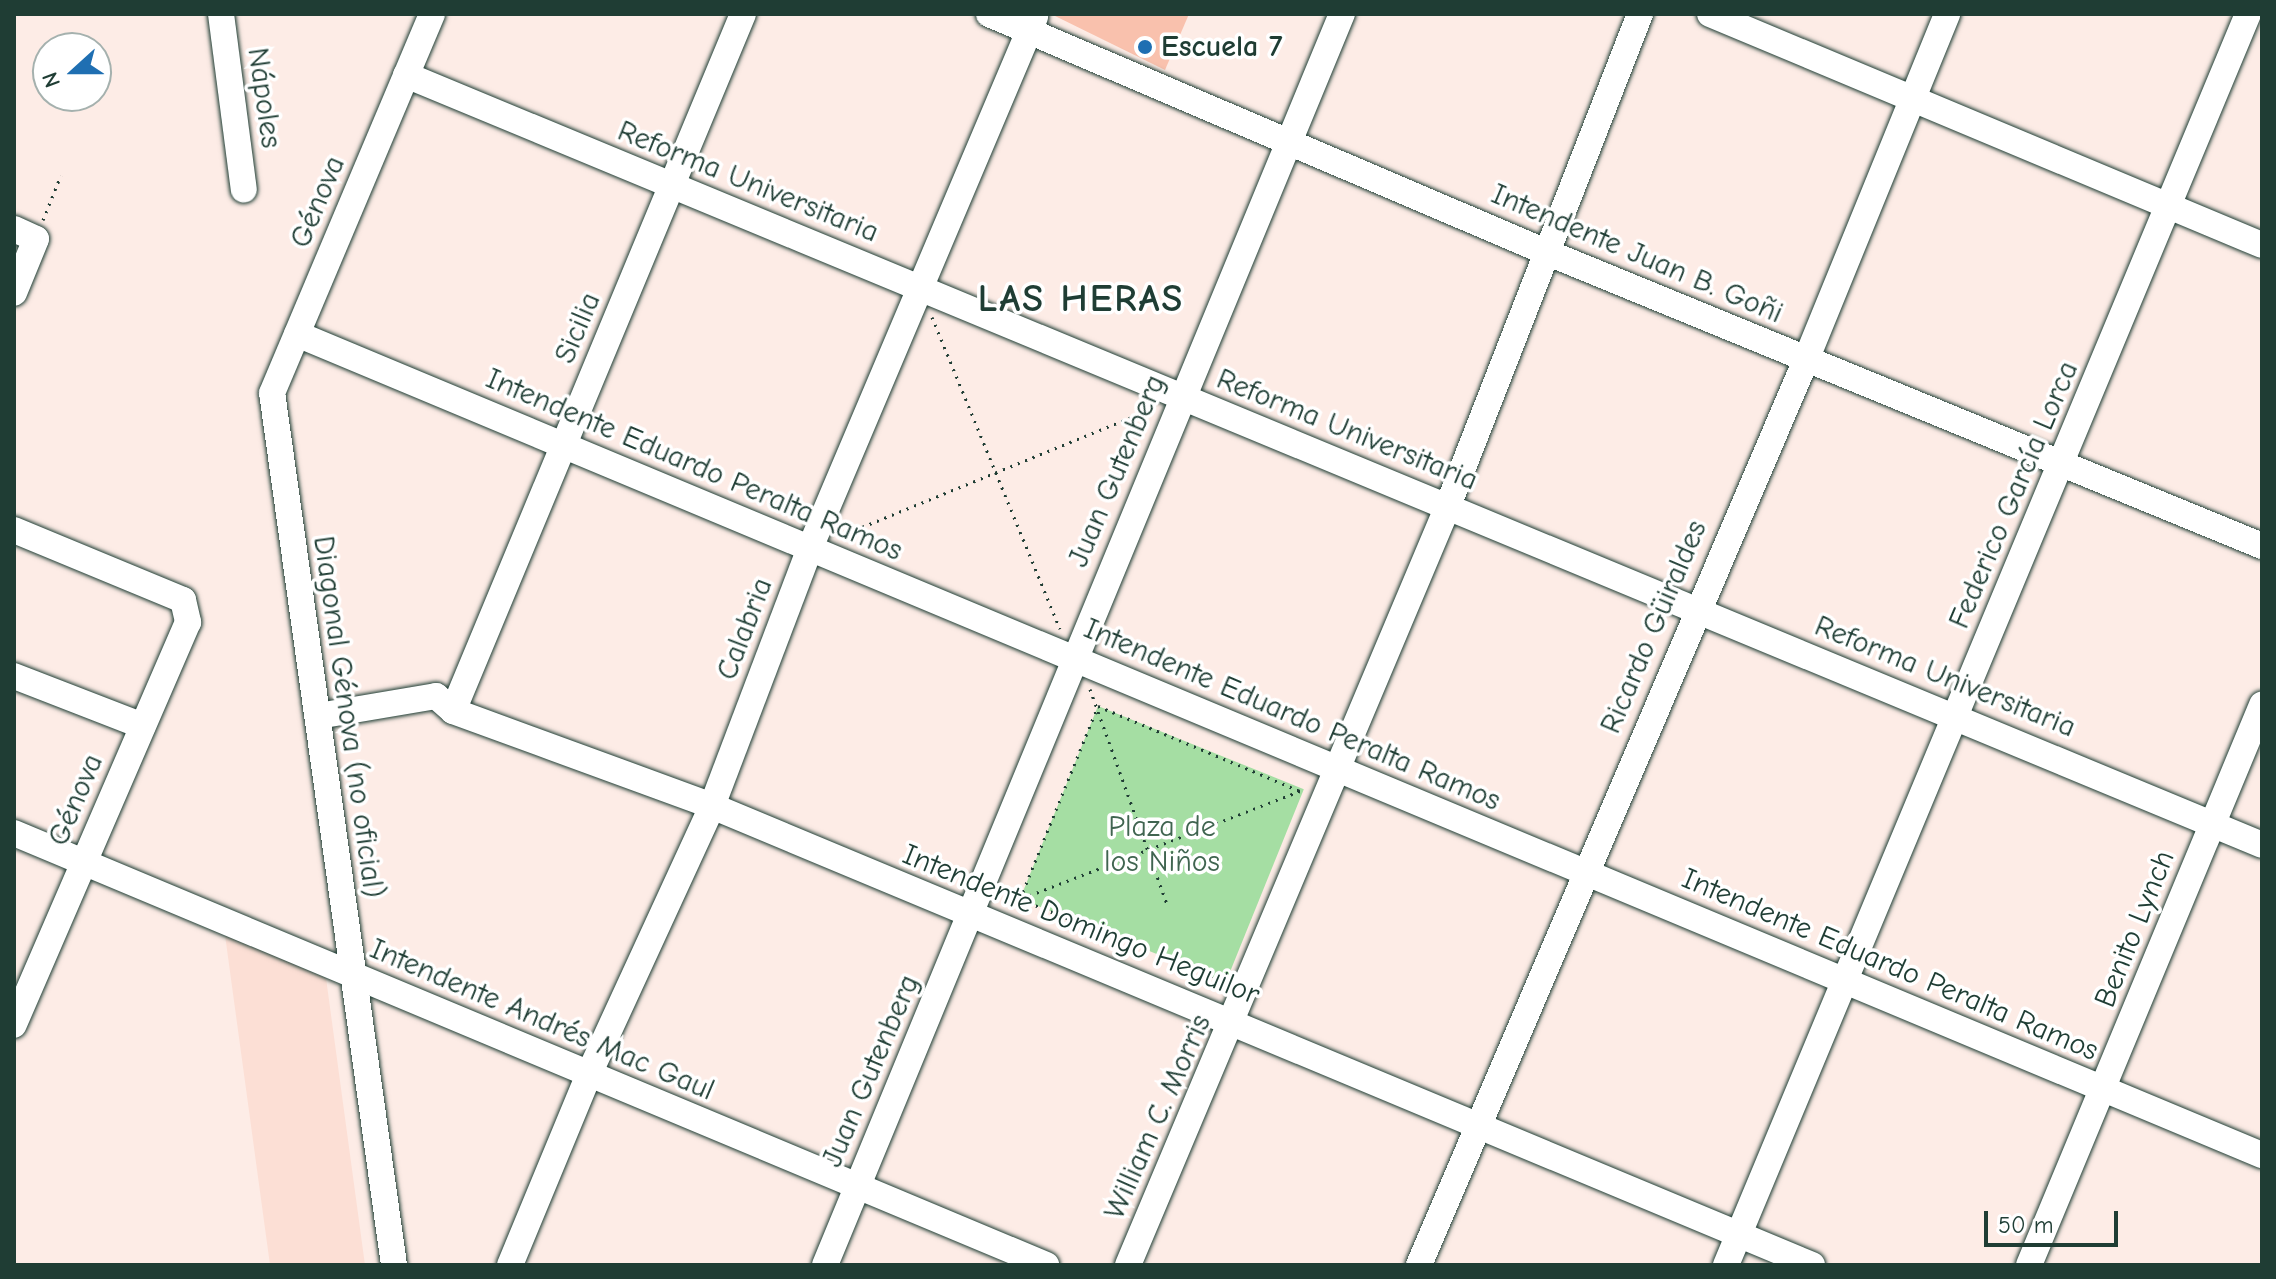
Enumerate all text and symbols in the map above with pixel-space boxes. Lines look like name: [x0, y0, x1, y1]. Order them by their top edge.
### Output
place label: Escuela 7: [1161, 29, 1282, 65]
north arrow: [32, 32, 112, 112]
marker: Escuela 7: [1136, 38, 1154, 56]
street label: Nápoles: [239, 45, 289, 151]
text: N: [37, 69, 66, 91]
street label: Reforma Universitaria: [612, 113, 884, 251]
street label: Génova: [283, 151, 353, 253]
street label: Intendente Juan B. Goñi: [1486, 176, 1788, 332]
district label: LAS HERAS: [978, 277, 1184, 323]
street label: Sicilia: [547, 287, 609, 369]
street label: Federico García Lorca: [1941, 356, 2087, 634]
street label: Intendente Eduardo Peralta Ramos: [480, 361, 908, 569]
street label: Reforma Universitaria: [1211, 361, 1483, 499]
street label: Juan Gutenberg: [1060, 369, 1174, 573]
street label: Ricardo Güiraldes: [1593, 515, 1715, 739]
street label: Diagonal Génova (no oficial): [305, 534, 391, 900]
street label: Calabria: [709, 573, 781, 685]
street label: Reforma Universitaria: [1809, 608, 2081, 746]
street label: Intendente Eduardo Peralta Ramos: [1078, 611, 1506, 819]
street label: Génova: [41, 749, 111, 851]
park label: Plaza de los Niños: [1104, 809, 1220, 880]
street label: Intendente Domingo Heguilor: [897, 837, 1265, 1013]
street label: Benito Lynch: [2087, 845, 2183, 1013]
street label: Intendente Eduardo Peralta Ramos: [1676, 861, 2104, 1069]
street label: Intendente Andrés Mac Gaul: [364, 931, 720, 1109]
street label: Juan Gutenberg: [814, 969, 928, 1173]
street label: William C. Morris: [1097, 1009, 1219, 1225]
scale bar: [1988, 1195, 2122, 1245]
text: 50 m: [1998, 1211, 2054, 1239]

